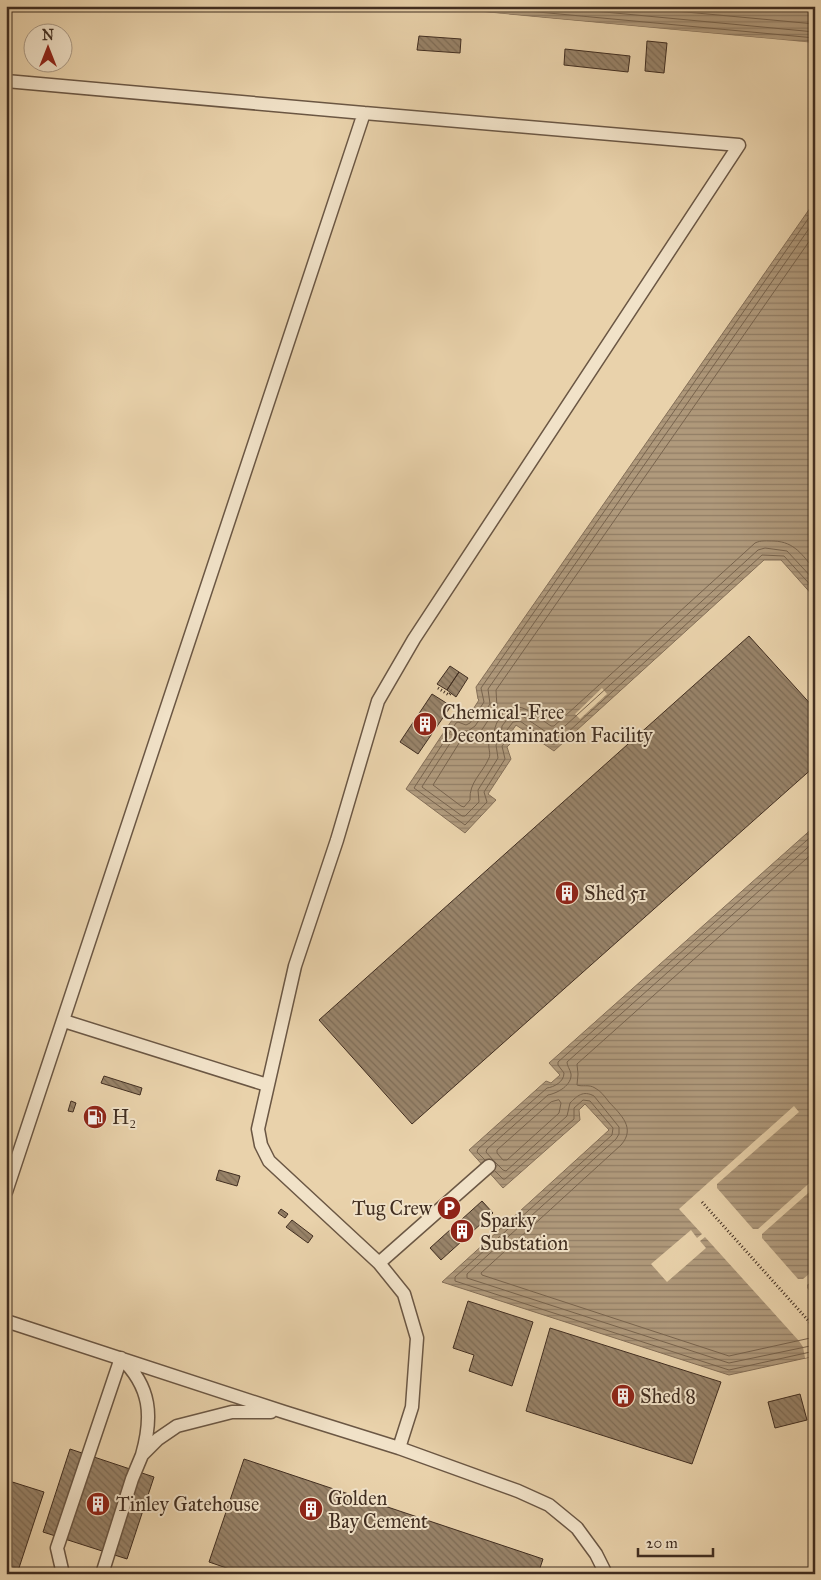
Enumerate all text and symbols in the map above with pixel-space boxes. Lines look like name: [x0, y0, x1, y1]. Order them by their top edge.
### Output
north arrow: [22, 22, 72, 72]
text: N: [42, 27, 54, 44]
place label: Chemical-Free Decontamination Facility: [442, 700, 653, 747]
building icon: Chemical-Free Decontamination Facility: [412, 711, 438, 737]
building icon: Shed 51: [554, 880, 580, 906]
place label: Shed 51: [584, 881, 647, 905]
fuel station icon: H₂: [82, 1104, 108, 1130]
place label: H₂: [112, 1105, 136, 1129]
parking icon: Tug Crew: [436, 1195, 462, 1221]
place label: Tug Crew: [352, 1196, 433, 1221]
place label: Sparky Substation: [480, 1208, 568, 1255]
building icon: Sparky Substation: [449, 1218, 475, 1244]
building icon: Shed 8: [610, 1383, 636, 1409]
place label: Shed 8: [640, 1384, 696, 1408]
place label: Golden Bay Cement: [328, 1486, 428, 1533]
building icon: Tinley Gatehouse: [85, 1491, 111, 1517]
place label: Tinley Gatehouse: [116, 1492, 259, 1516]
building icon: Golden Bay Cement: [298, 1496, 324, 1522]
scale bar: [638, 1525, 714, 1557]
text: 20 m: [646, 1534, 678, 1552]

